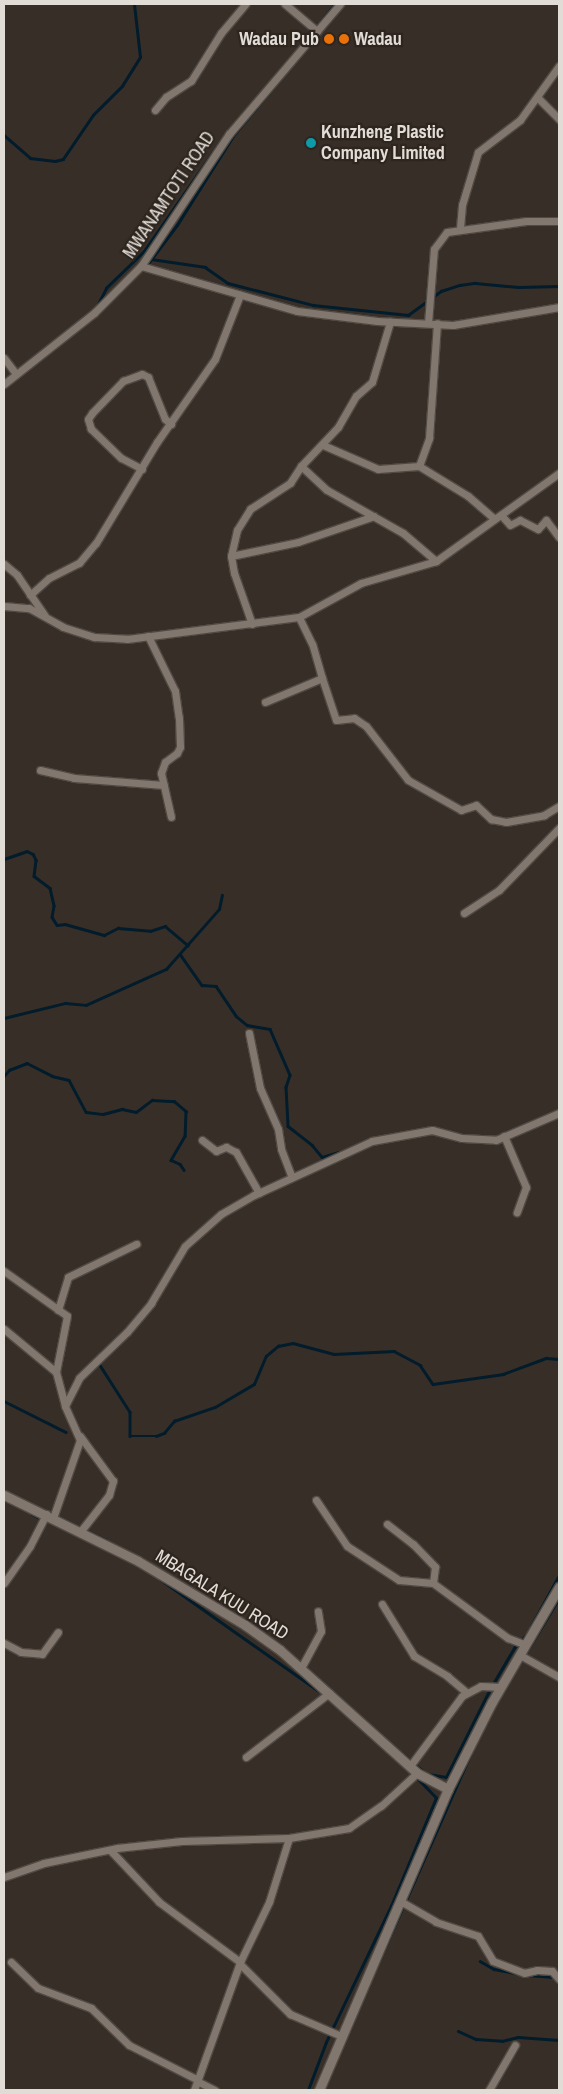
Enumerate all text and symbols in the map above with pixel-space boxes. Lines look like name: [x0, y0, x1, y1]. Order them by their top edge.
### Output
place label: Wadau Pub: [239, 28, 319, 50]
place label: Wadau: [354, 28, 402, 50]
marker: Wadau Pub: [323, 33, 335, 45]
marker: Wadau: [338, 33, 350, 45]
place label: Kunzheng Plastic Company Limited: [321, 122, 445, 164]
street label: MWANAMTOTI ROAD: [119, 127, 219, 263]
marker: Kunzheng Plastic Company Limited: [305, 137, 317, 149]
street label: MBAGALA KUU ROAD: [151, 1545, 293, 1645]

